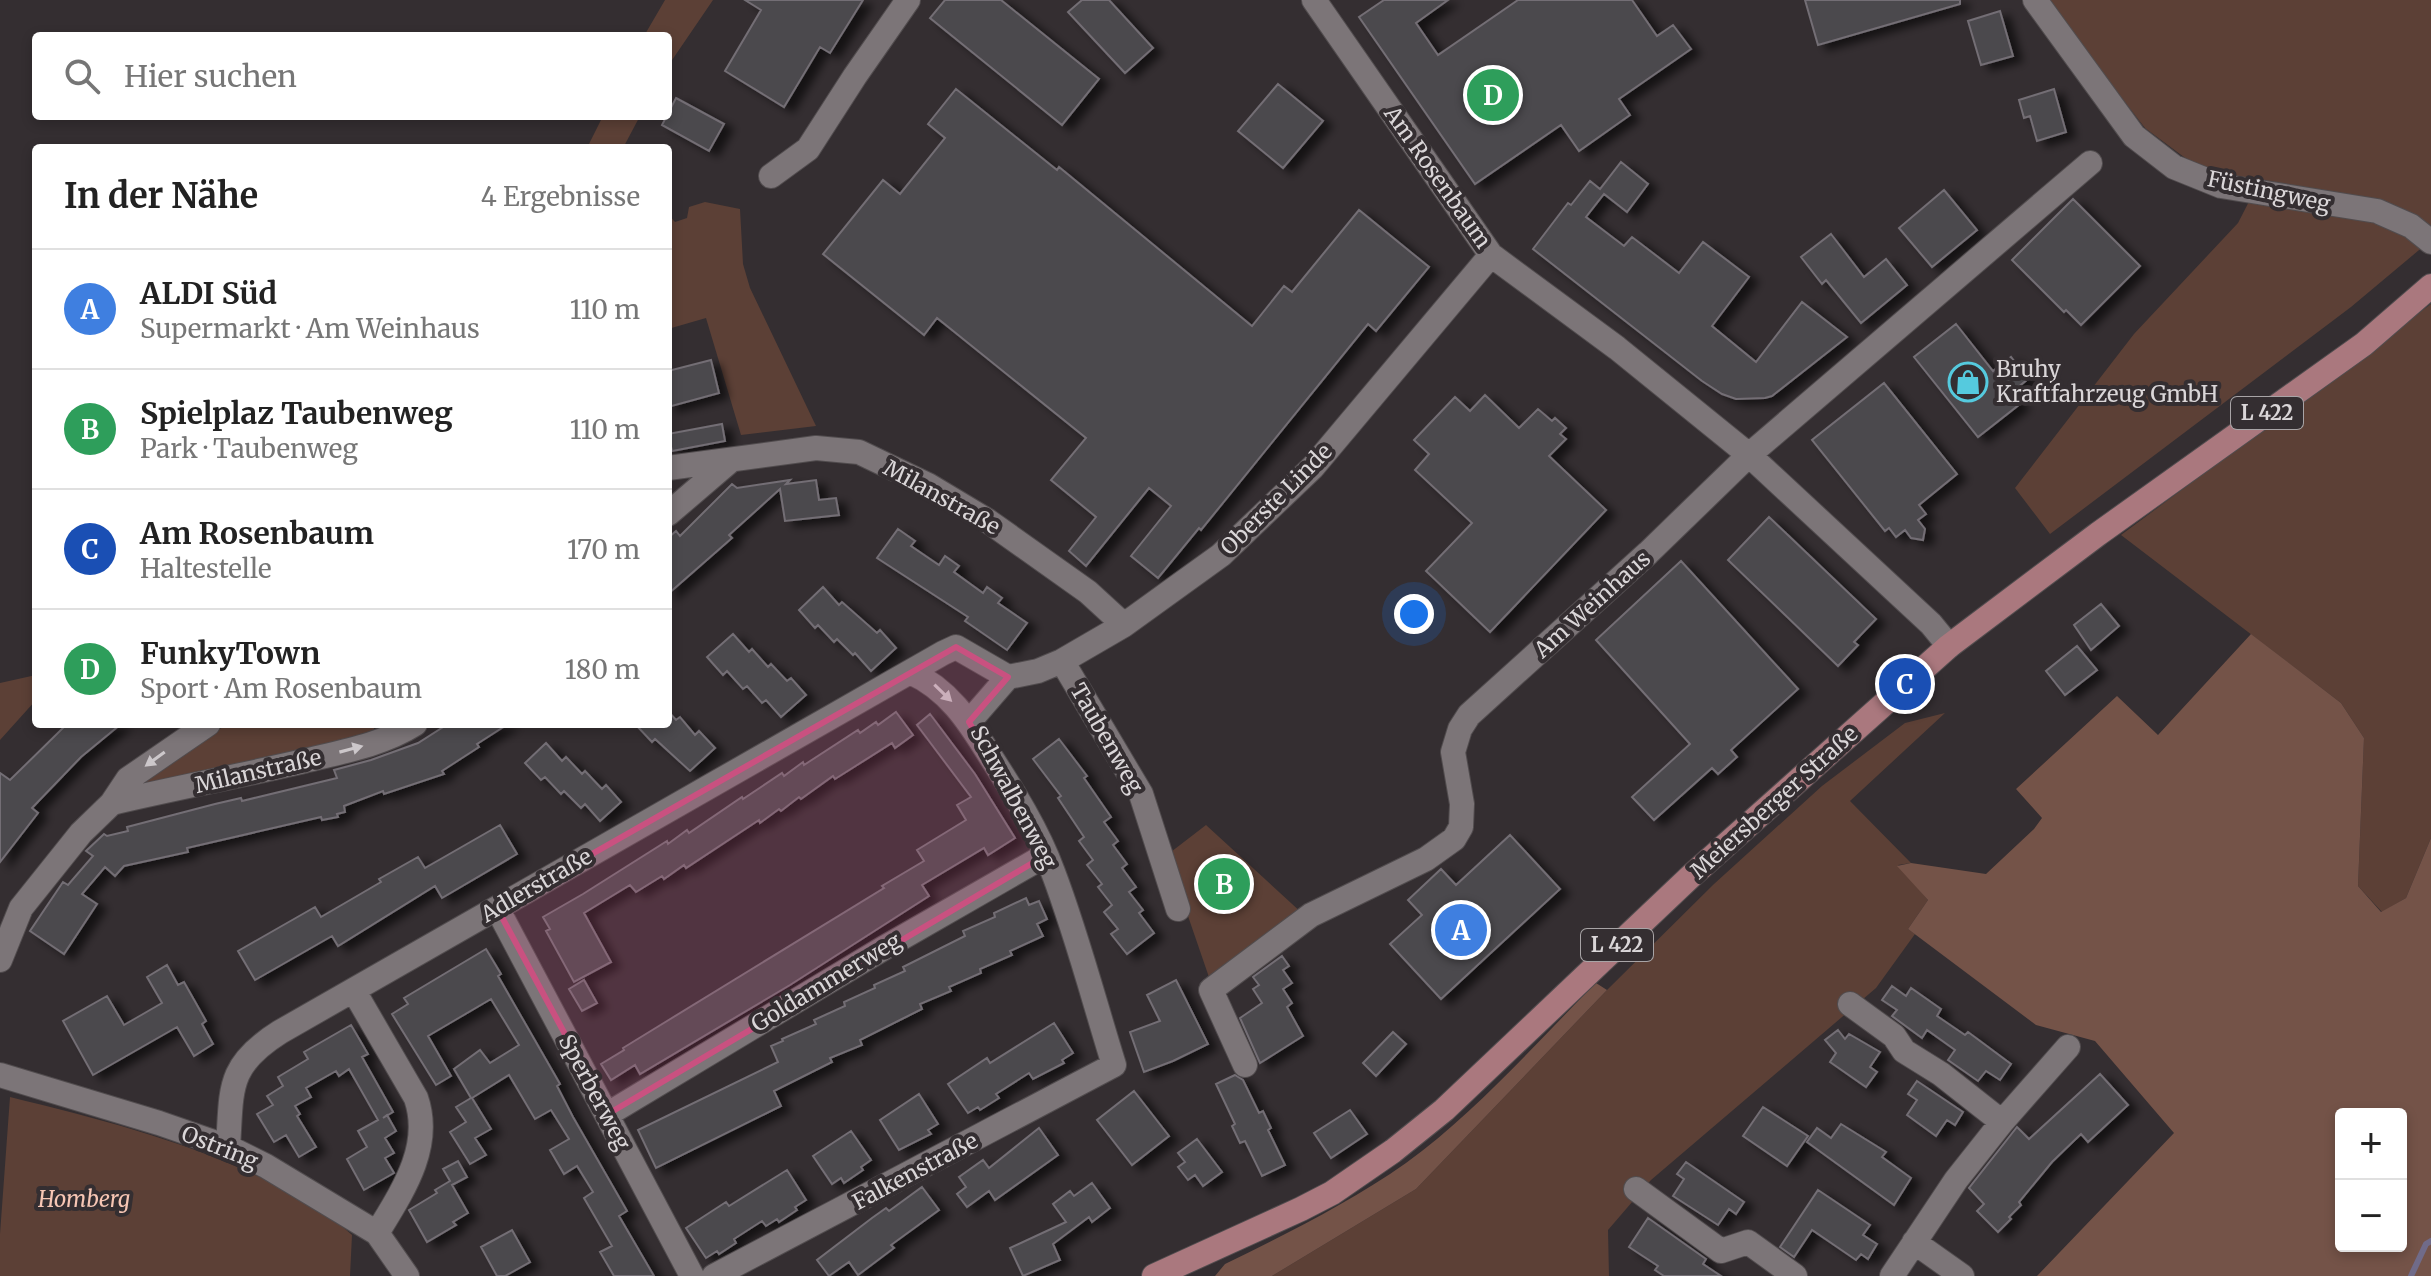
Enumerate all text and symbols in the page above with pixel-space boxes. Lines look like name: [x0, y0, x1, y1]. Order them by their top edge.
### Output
search box: [32, 32, 672, 120]
icon: search: [60, 54, 104, 98]
text: Hier suchen: [124, 57, 297, 95]
pin: D: [1467, 65, 1519, 125]
street label: Am Rosenbaum: [1378, 99, 1498, 254]
street label: Füstingweg: [2205, 164, 2333, 218]
text: In der Nähe: [64, 175, 258, 217]
text: 4 Ergebnisse: [481, 180, 640, 213]
text: ALDI Süd: [140, 274, 277, 312]
text: A: [81, 293, 99, 326]
text: 110 m: [570, 293, 640, 326]
text: Supermarkt · Am Weinhaus: [140, 312, 480, 345]
place label: Bruhy Kraftfahrzeug GmbH: [1996, 355, 2218, 408]
shop icon: Bruhy Kraftfahrzeug GmbH: [1947, 361, 1989, 403]
text: Spielplaz Taubenweg: [140, 394, 453, 432]
road number: L 422: [2231, 397, 2303, 429]
text: B: [81, 413, 99, 446]
text: 110 m: [570, 413, 640, 446]
text: Park · Taubenweg: [140, 432, 358, 465]
street label: Oberste Linde: [1214, 437, 1338, 561]
street label: Milanstraße: [879, 453, 1005, 541]
text: Am Rosenbaum: [140, 514, 374, 552]
text: C: [81, 533, 99, 566]
text: 170 m: [567, 533, 640, 566]
street label: Am Weinhaus: [1527, 544, 1656, 664]
text: Haltestelle: [140, 552, 272, 585]
your location: [1394, 594, 1434, 634]
text: FunkyTown: [140, 634, 320, 672]
text: D: [80, 653, 100, 686]
text: 180 m: [565, 653, 640, 686]
pin: C: [1879, 654, 1931, 714]
text: Sport · Am Rosenbaum: [140, 672, 422, 705]
street label: Taubenweg: [1064, 678, 1150, 798]
one-way arrow: [933, 683, 952, 702]
street label: Meiersberger Straße: [1685, 720, 1863, 884]
street label: Schwalbenweg: [965, 721, 1063, 873]
one-way arrow: [340, 742, 364, 755]
street label: Milanstraße: [192, 743, 324, 799]
one-way arrow: [145, 751, 166, 766]
street label: Adlerstraße: [475, 842, 597, 929]
pin: B: [1198, 854, 1250, 914]
pin: A: [1435, 900, 1487, 960]
street label: Goldammerweg: [746, 926, 906, 1038]
road number: L 422: [1581, 929, 1653, 961]
street label: Sperberweg: [553, 1029, 637, 1155]
map controls: [2335, 1108, 2407, 1252]
button: +: [2335, 1108, 2407, 1180]
street label: Ostring: [178, 1119, 262, 1175]
street label: Falkenstraße: [848, 1126, 982, 1216]
button: −: [2335, 1180, 2407, 1252]
park label: Homberg: [37, 1185, 130, 1213]

